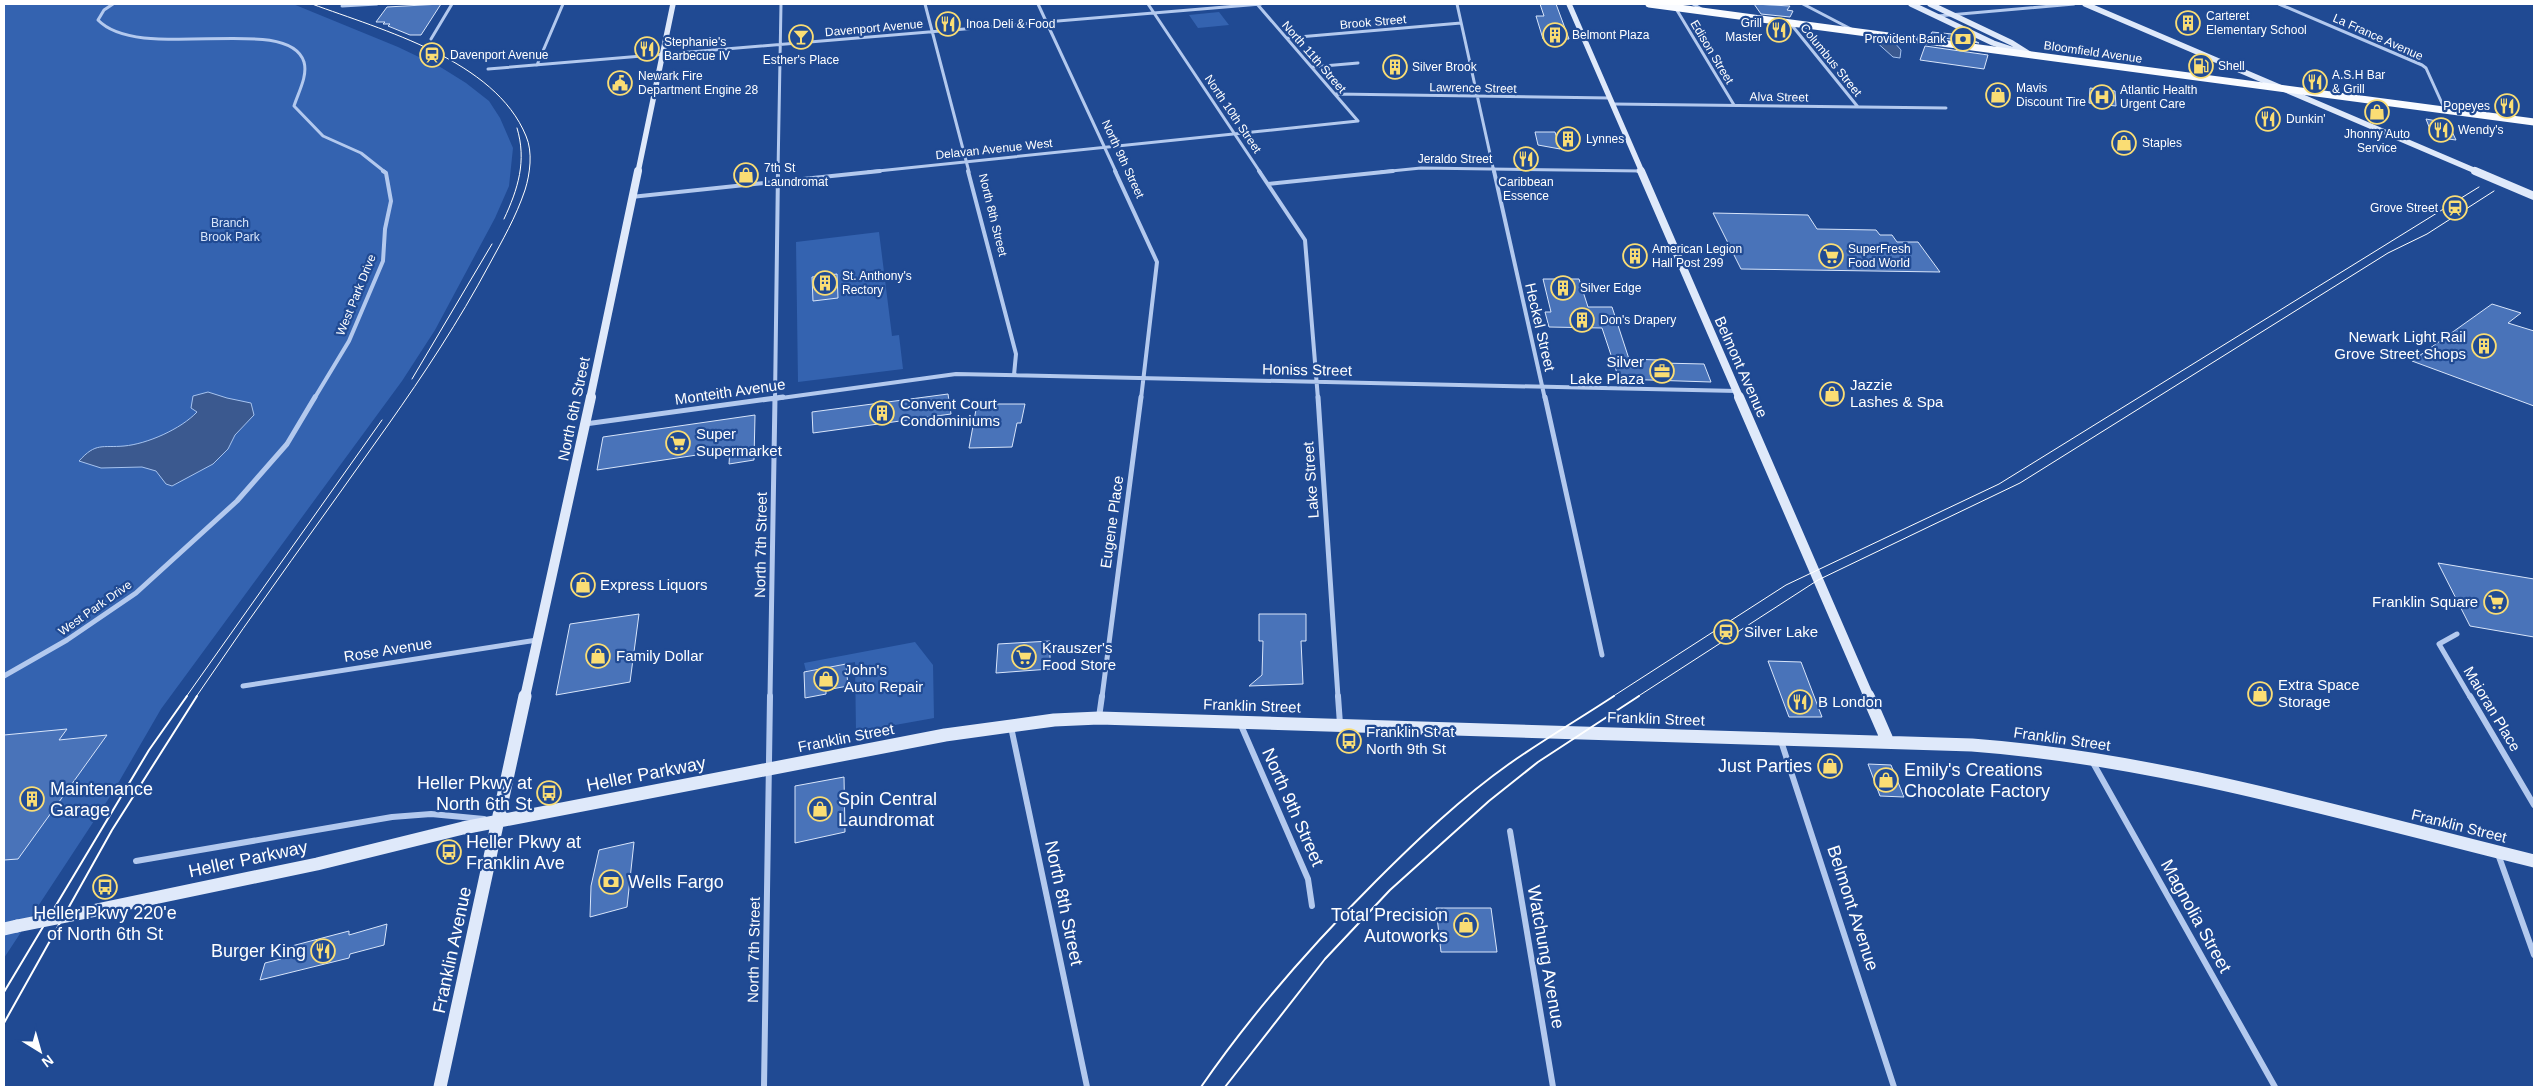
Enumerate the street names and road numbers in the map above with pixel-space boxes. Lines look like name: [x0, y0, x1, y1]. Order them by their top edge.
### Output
street label: La France Avenue: [2331, 11, 2426, 63]
street label: Brook Street: [1339, 12, 1407, 32]
street label: Davenport Avenue: [824, 17, 924, 39]
street label: North 11th Street: [1279, 18, 1349, 96]
street label: Edison Street: [1687, 18, 1737, 87]
street label: Columbus Street: [1797, 21, 1865, 100]
street label: Bloomfield Avenue: [2043, 38, 2143, 66]
street label: North 10th Street: [1202, 72, 1265, 156]
street label: Lawrence Street: [1429, 80, 1517, 96]
street label: Alva Street: [1750, 89, 1809, 105]
street label: North 9th Street: [1099, 118, 1148, 201]
street label: Delavan Avenue West: [935, 136, 1054, 162]
street label: Jeraldo Street: [1418, 152, 1493, 166]
street label: North 8th Street: [976, 172, 1010, 258]
street label: West Park Drive: [333, 252, 379, 338]
street label: Heckel Street: [1522, 281, 1559, 373]
street label: Belmont Avenue: [1712, 314, 1771, 420]
street label: North 6th Street: [554, 355, 593, 462]
street label: Honiss Street: [1262, 360, 1353, 379]
street label: Monteith Avenue: [674, 375, 786, 408]
street label: Lake Street: [1299, 440, 1322, 519]
street label: Eugene Place: [1097, 474, 1126, 569]
street label: North 7th Street: [751, 491, 770, 598]
street label: West Park Drive: [56, 577, 135, 639]
street label: Rose Avenue: [343, 634, 433, 665]
street label: Maioran Place: [2460, 663, 2524, 754]
street label: Franklin Street: [1203, 695, 1302, 716]
street label: Franklin Street: [1607, 708, 1706, 729]
street label: Franklin Street: [796, 720, 896, 755]
street label: Franklin Street: [2013, 723, 2112, 754]
street label: North 9th Street: [1258, 745, 1328, 869]
street label: Heller Parkway: [585, 753, 707, 795]
street label: Franklin Street: [2410, 805, 2509, 846]
street label: Heller Parkway: [187, 837, 309, 881]
street label: North 8th Street: [1041, 839, 1087, 967]
street label: Belmont Avenue: [1823, 843, 1883, 973]
street label: Magnolia Street: [2157, 856, 2235, 976]
street label: Watchung Avenue: [1524, 884, 1568, 1030]
street label: Franklin Avenue: [429, 885, 475, 1015]
street label: North 7th Street: [744, 896, 763, 1003]

